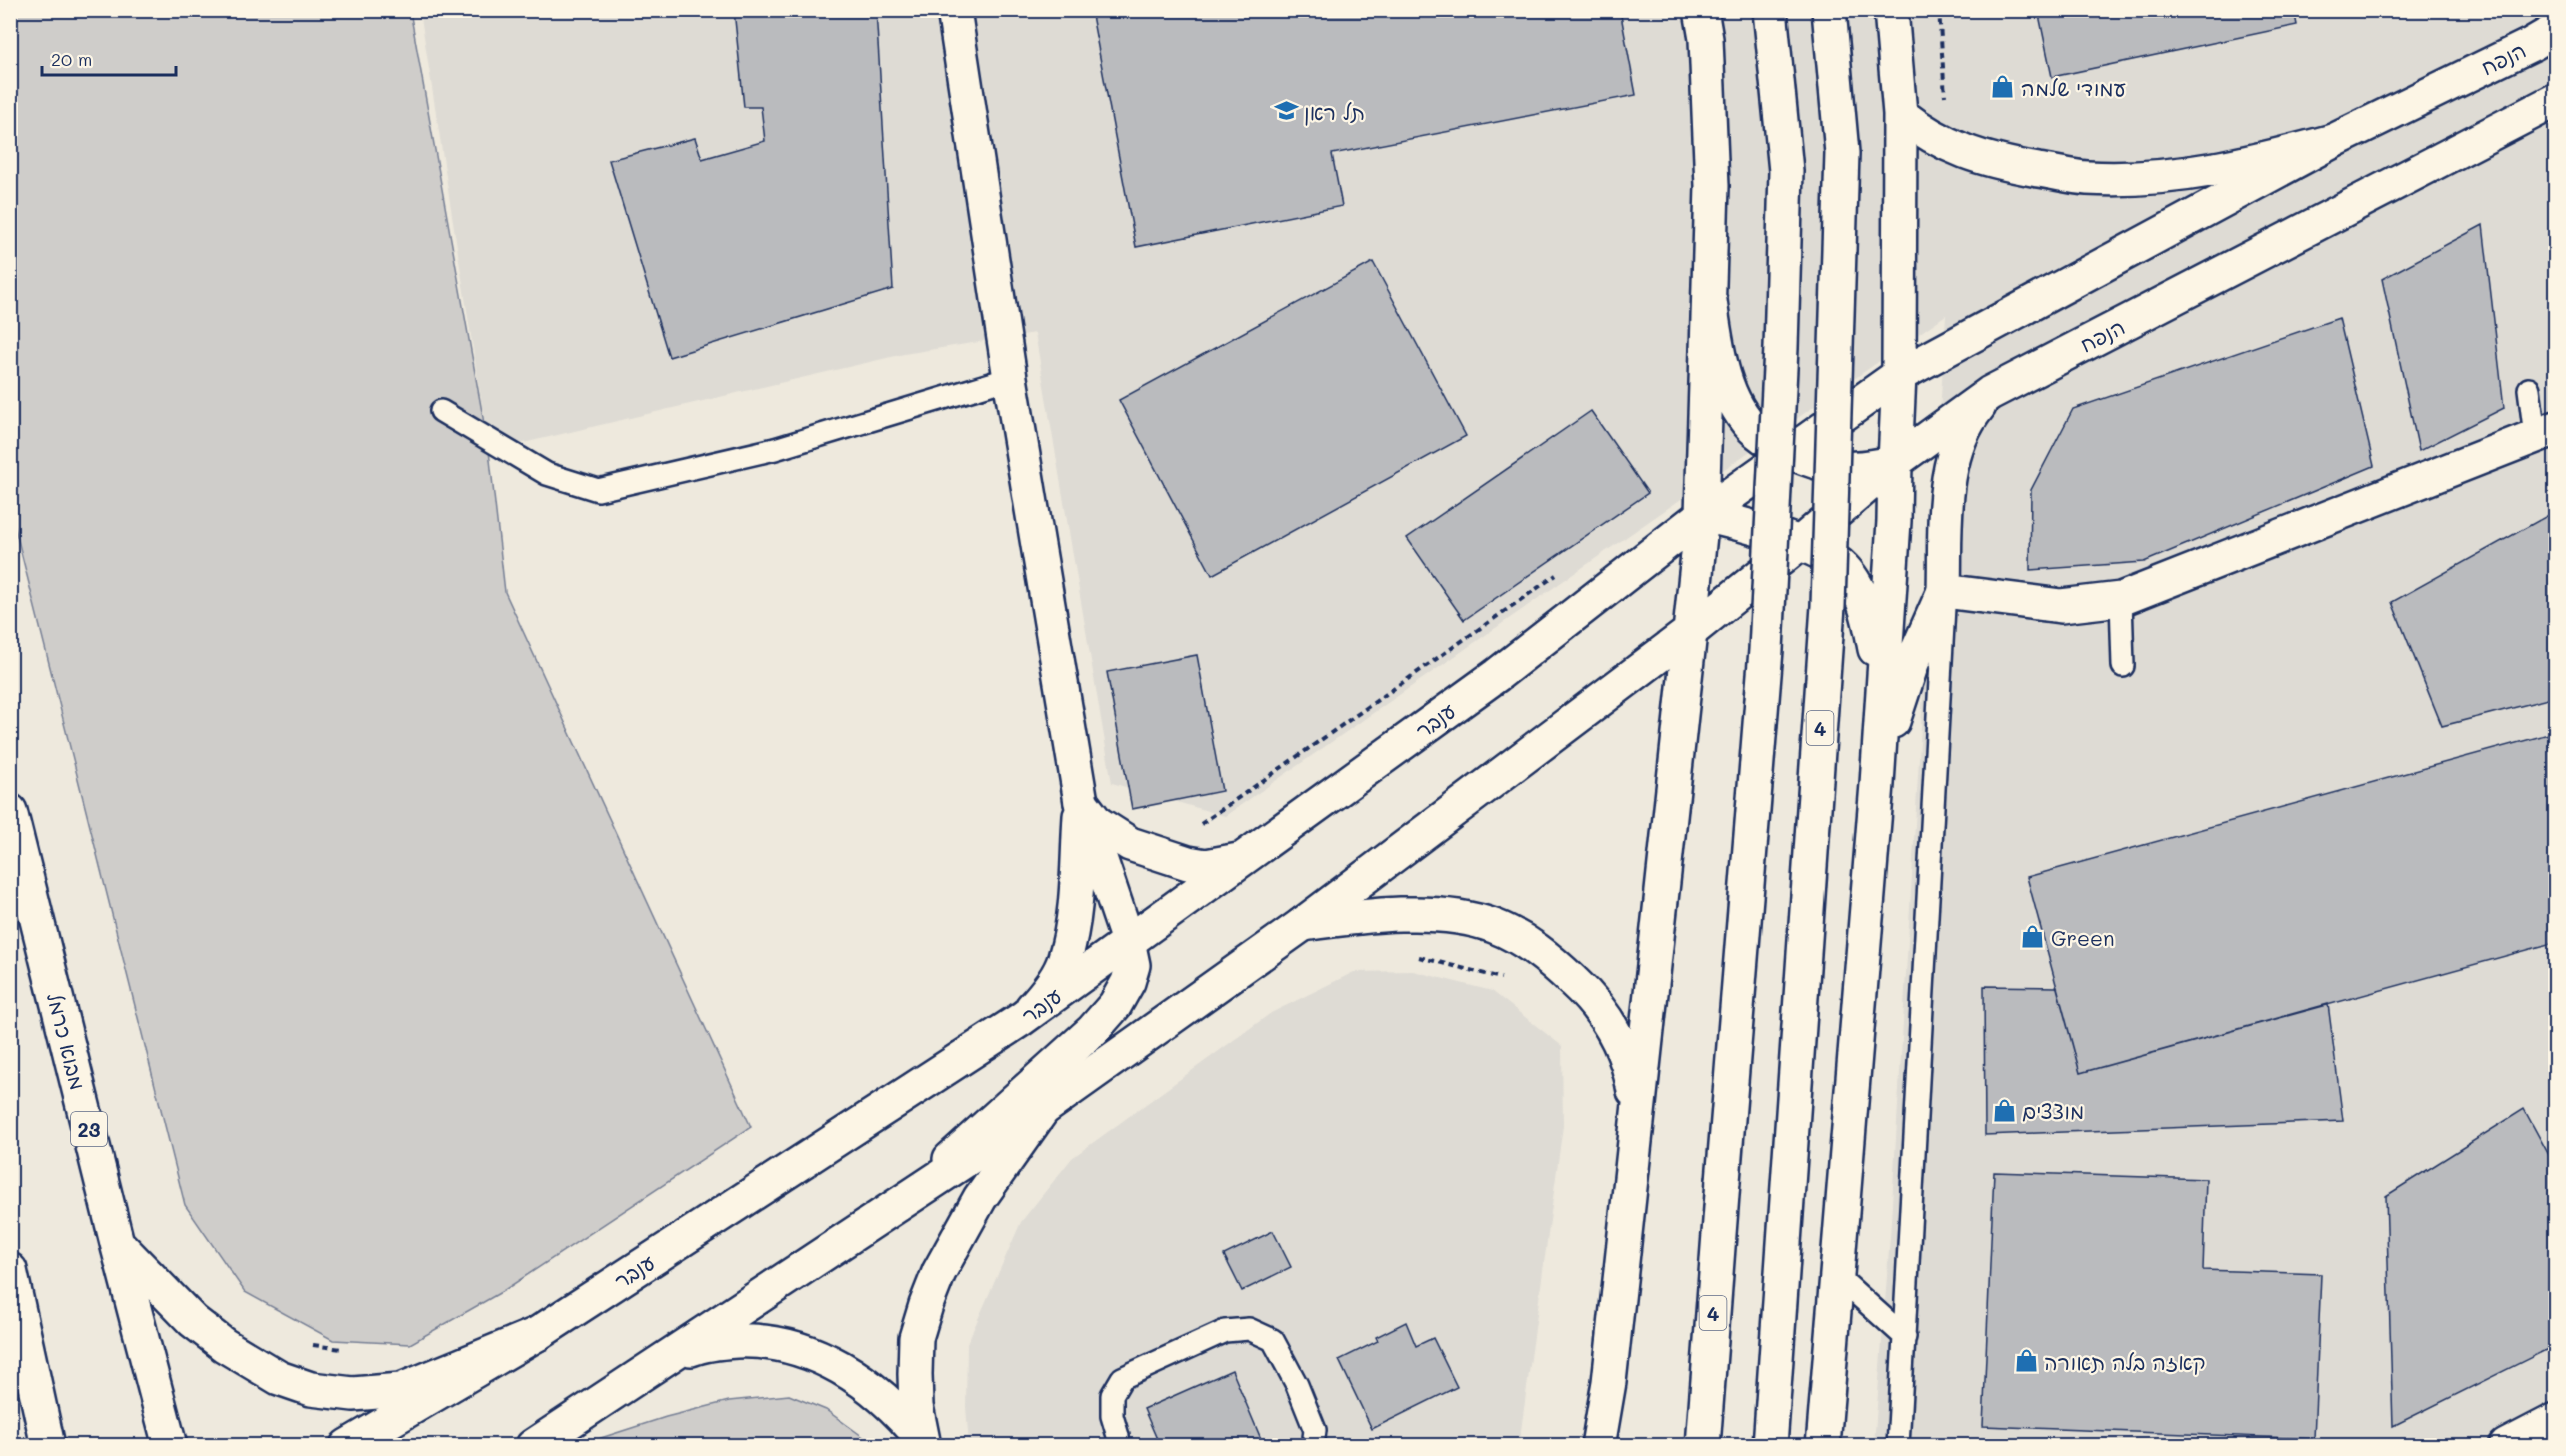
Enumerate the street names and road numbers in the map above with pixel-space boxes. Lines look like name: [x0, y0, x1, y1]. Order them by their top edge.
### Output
street label: הנפח: [2476, 36, 2530, 80]
street label: הנפח: [2075, 312, 2129, 358]
street label: ענבר: [1410, 696, 1460, 744]
road number: 4: [1806, 711, 1834, 745]
street label: ענבר: [1016, 981, 1066, 1029]
street label: מבוא כרמל: [42, 990, 92, 1092]
road number: 23: [71, 1112, 107, 1146]
street label: ענבר: [609, 1248, 659, 1294]
road number: 4: [1700, 1296, 1726, 1330]

